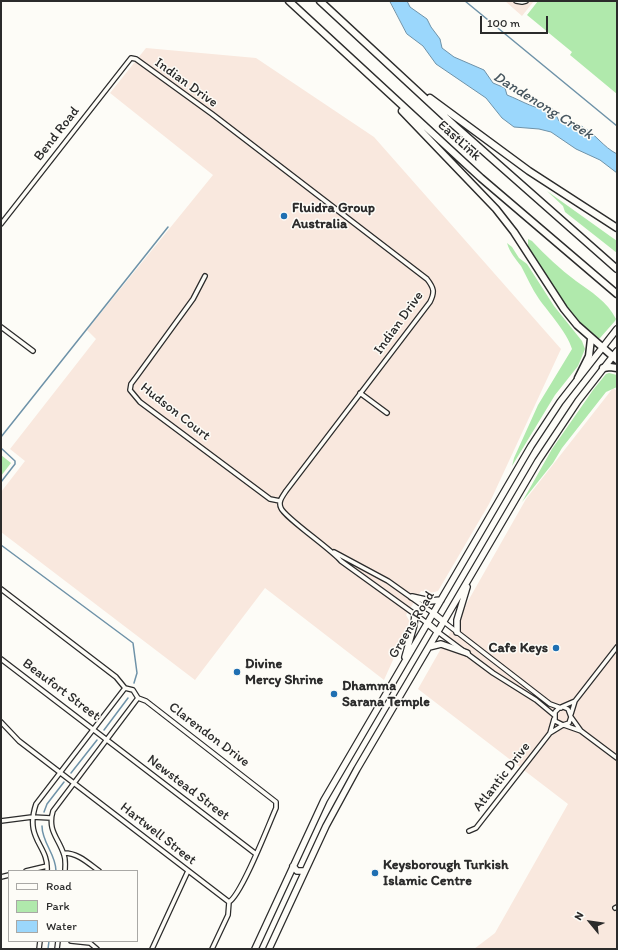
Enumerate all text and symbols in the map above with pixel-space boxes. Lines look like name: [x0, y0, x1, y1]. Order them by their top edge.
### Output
scale bar: [482, 8, 550, 34]
text: 100 m: [487, 16, 520, 30]
street label: Indian Drive: [151, 55, 221, 111]
water label: Dandenong Creek: [490, 68, 596, 144]
street label: Bend Road: [31, 103, 83, 165]
street label: EastLink: [434, 117, 484, 165]
place label: Fluidra Group Australia: [292, 200, 375, 232]
marker: Fluidra Group Australia: [279, 211, 289, 221]
street label: Indian Drive: [371, 288, 427, 358]
street label: Hudson Court: [137, 379, 213, 445]
street label: Greens Road: [385, 588, 439, 662]
place label: Cafe Keys: [488, 640, 548, 656]
marker: Cafe Keys: [551, 643, 561, 653]
street label: Beaufort Street: [19, 655, 103, 725]
place label: Divine Mercy Shrine: [245, 656, 323, 688]
marker: Divine Mercy Shrine: [232, 667, 242, 677]
place label: Dhamma Sarana Temple: [342, 678, 430, 710]
marker: Dhamma Sarana Temple: [329, 689, 339, 699]
street label: Clarendon Drive: [165, 699, 253, 771]
street label: Atlantic Drive: [470, 739, 534, 815]
street label: Newstead Street: [143, 752, 233, 824]
street label: Hartwell Street: [117, 799, 199, 869]
place label: Keysborough Turkish Islamic Centre: [383, 857, 509, 890]
marker: Keysborough Turkish Islamic Centre: [370, 868, 380, 878]
legend: [8, 870, 138, 942]
text: Road: [46, 879, 72, 893]
text: Park: [46, 899, 70, 913]
north arrow: [570, 902, 610, 942]
text: N: [572, 910, 587, 922]
text: Water: [46, 919, 77, 933]

